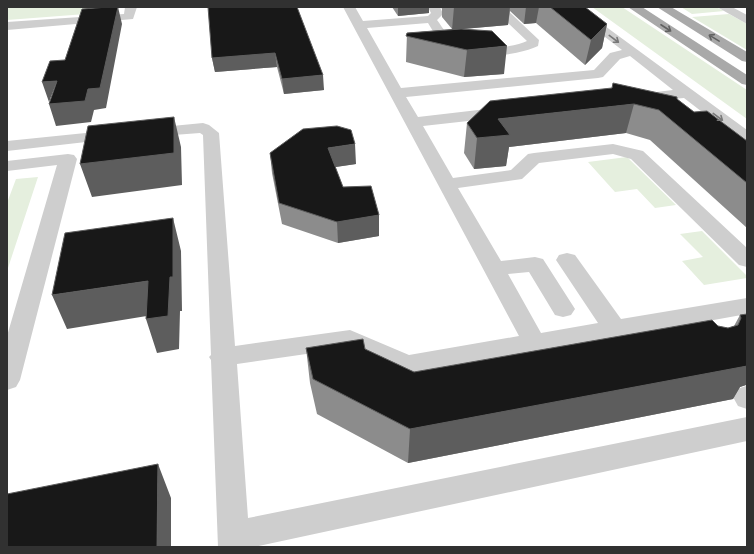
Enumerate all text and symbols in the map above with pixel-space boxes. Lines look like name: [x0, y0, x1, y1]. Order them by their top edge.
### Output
one-way arrow: [660, 25, 672, 33]
one-way arrow: [709, 34, 720, 42]
one-way arrow: [609, 35, 620, 43]
one-way arrow: [713, 113, 724, 121]

